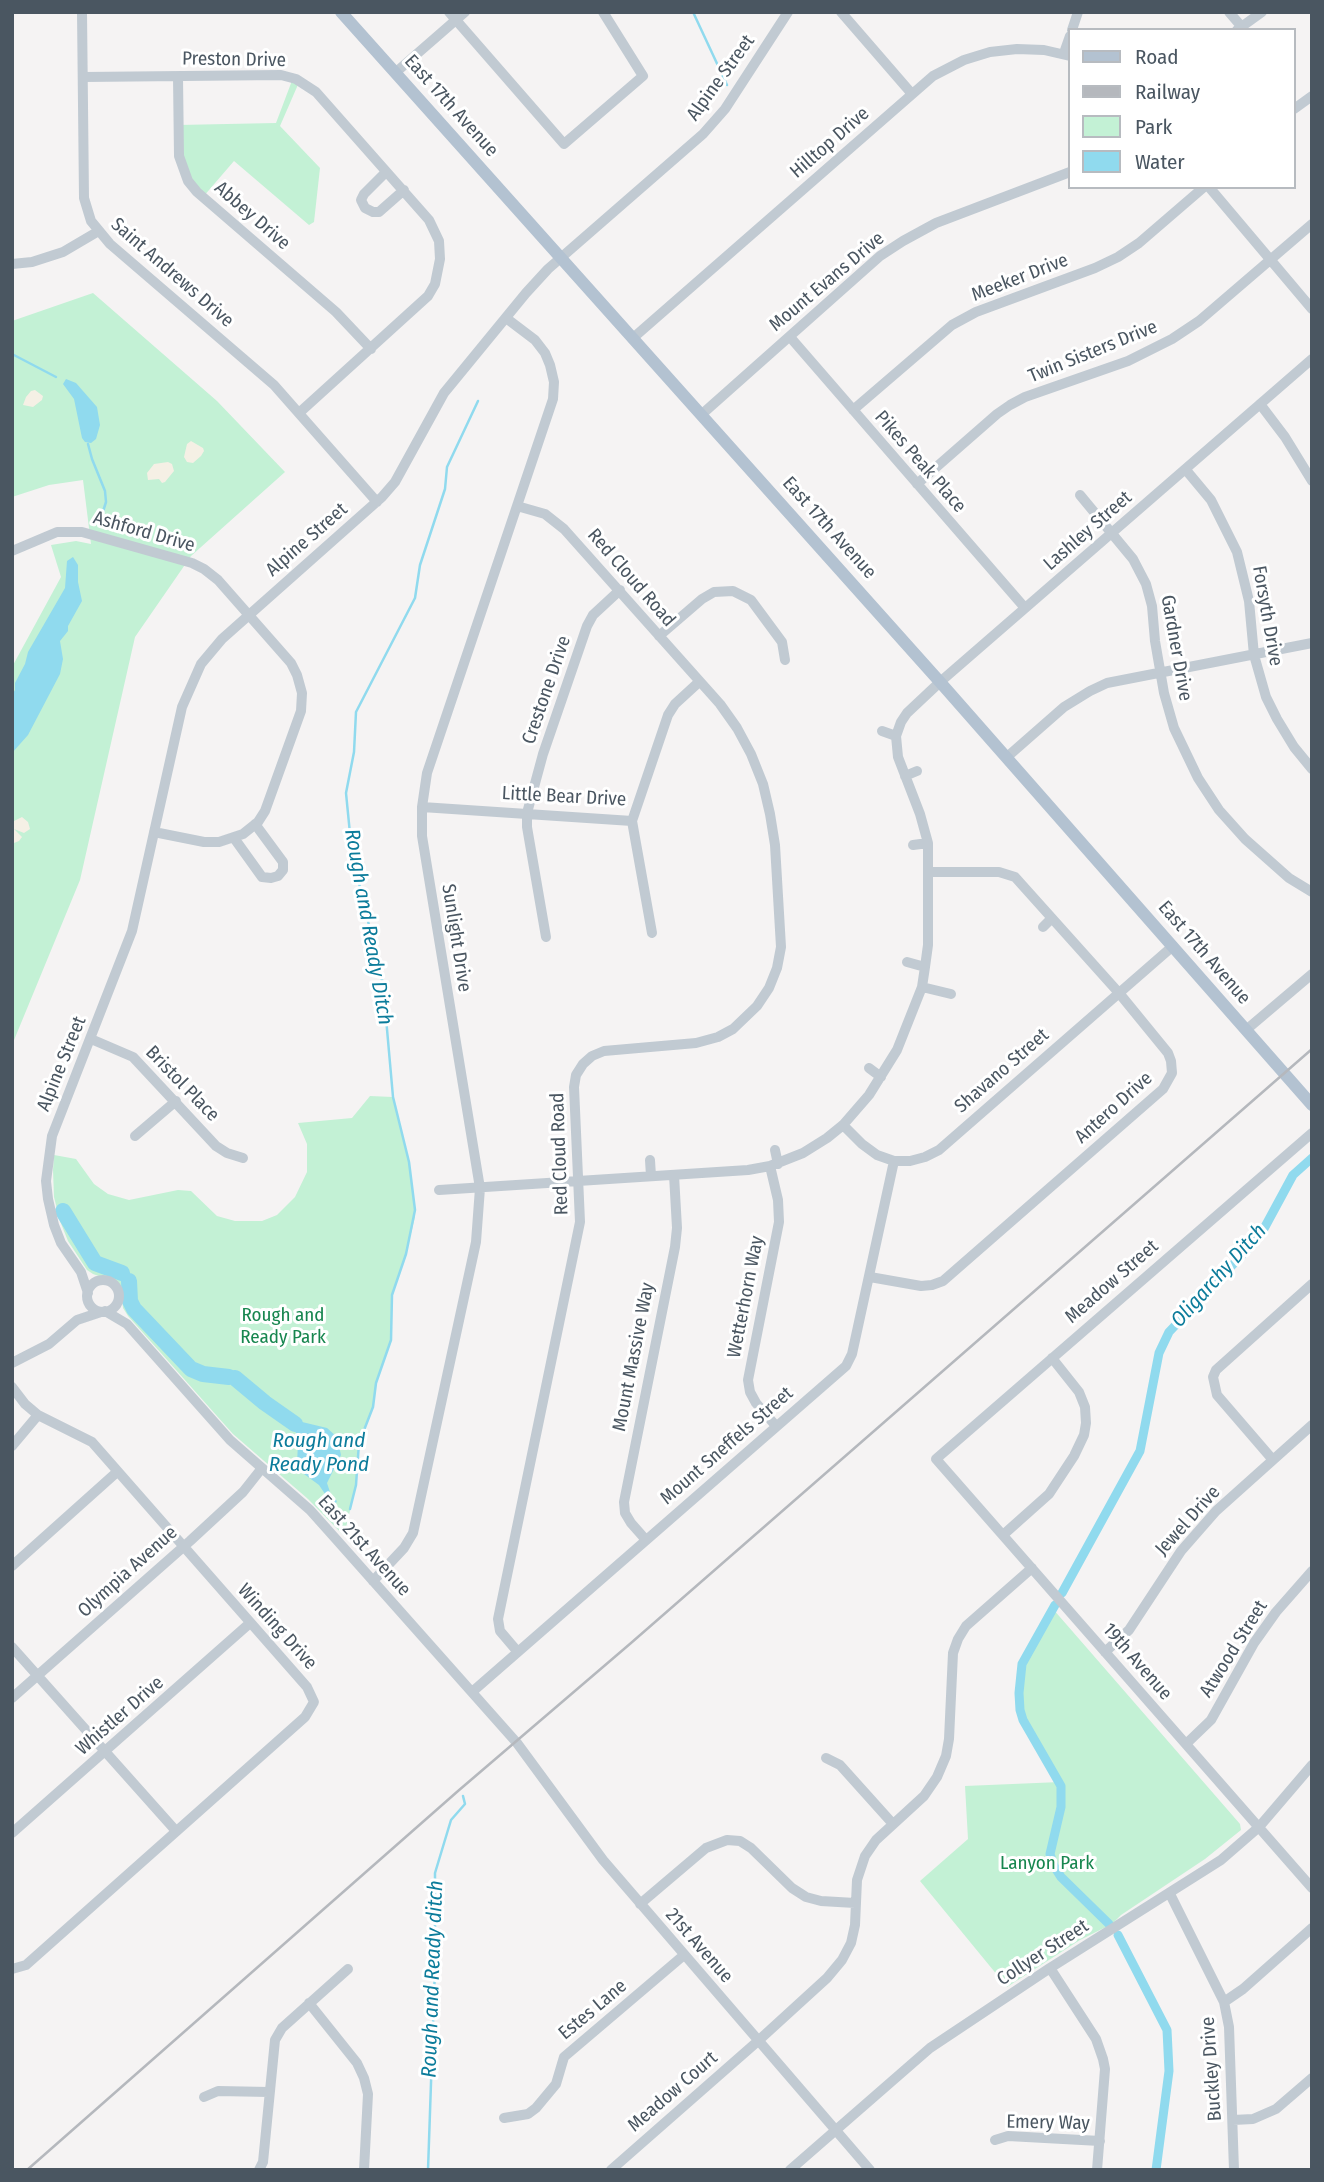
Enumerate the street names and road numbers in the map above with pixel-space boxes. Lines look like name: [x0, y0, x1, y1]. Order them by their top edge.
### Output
street label: Alpine Street: [682, 31, 760, 125]
street label: Preston Drive: [182, 48, 286, 72]
street label: East 17th Avenue: [399, 50, 503, 162]
street label: Hilltop Drive: [786, 103, 874, 183]
street label: Abbey Drive: [210, 177, 294, 255]
street label: Saint Andrews Drive: [106, 214, 238, 332]
street label: Mount Evans Drive: [765, 227, 889, 337]
street label: Meeker Drive: [968, 249, 1072, 307]
street label: Twin Sisters Drive: [1025, 316, 1161, 388]
street label: Pikes Peak Place: [870, 406, 970, 518]
street label: East 17th Avenue: [777, 472, 881, 584]
street label: Lashley Street: [1039, 486, 1137, 576]
street label: Alpine Street: [262, 498, 352, 582]
street label: Ashford Drive: [91, 507, 197, 557]
street label: Red Cloud Road: [582, 524, 680, 632]
street label: Forsyth Drive: [1247, 564, 1287, 668]
street label: Gardner Drive: [1155, 593, 1197, 703]
street label: Crestone Drive: [518, 633, 576, 747]
street label: Little Bear Drive: [501, 782, 627, 812]
street label: Sunlight Drive: [436, 882, 476, 994]
street label: East 17th Avenue: [1153, 897, 1255, 1009]
street label: Alpine Street: [33, 1013, 91, 1115]
street label: Shavano Street: [950, 1024, 1054, 1118]
street label: Bristol Place: [140, 1041, 224, 1127]
street label: Antero Drive: [1071, 1067, 1157, 1149]
street label: Red Cloud Road: [546, 1092, 574, 1216]
street label: Wetterhorn Way: [723, 1234, 769, 1360]
street label: Meadow Street: [1061, 1235, 1163, 1329]
street label: Mount Massive Way: [608, 1281, 660, 1433]
street label: Mount Sneffels Street: [656, 1382, 798, 1510]
street label: Jewel Drive: [1151, 1481, 1225, 1561]
street label: East 21st Avenue: [313, 1491, 415, 1601]
street label: Olympia Avenue: [74, 1522, 182, 1622]
street label: Winding Drive: [233, 1579, 321, 1675]
street label: Atwood Street: [1195, 1596, 1273, 1702]
street label: 19th Avenue: [1097, 1619, 1177, 1705]
street label: Whistler Drive: [71, 1672, 169, 1760]
street label: 21st Avenue: [660, 1904, 738, 1988]
street label: Collyer Street: [993, 1915, 1093, 1991]
street label: Estes Lane: [554, 1975, 632, 2045]
street label: Buckley Drive: [1197, 2016, 1227, 2122]
street label: Meadow Court: [624, 2047, 722, 2137]
street label: Emery Way: [1006, 2111, 1090, 2135]

